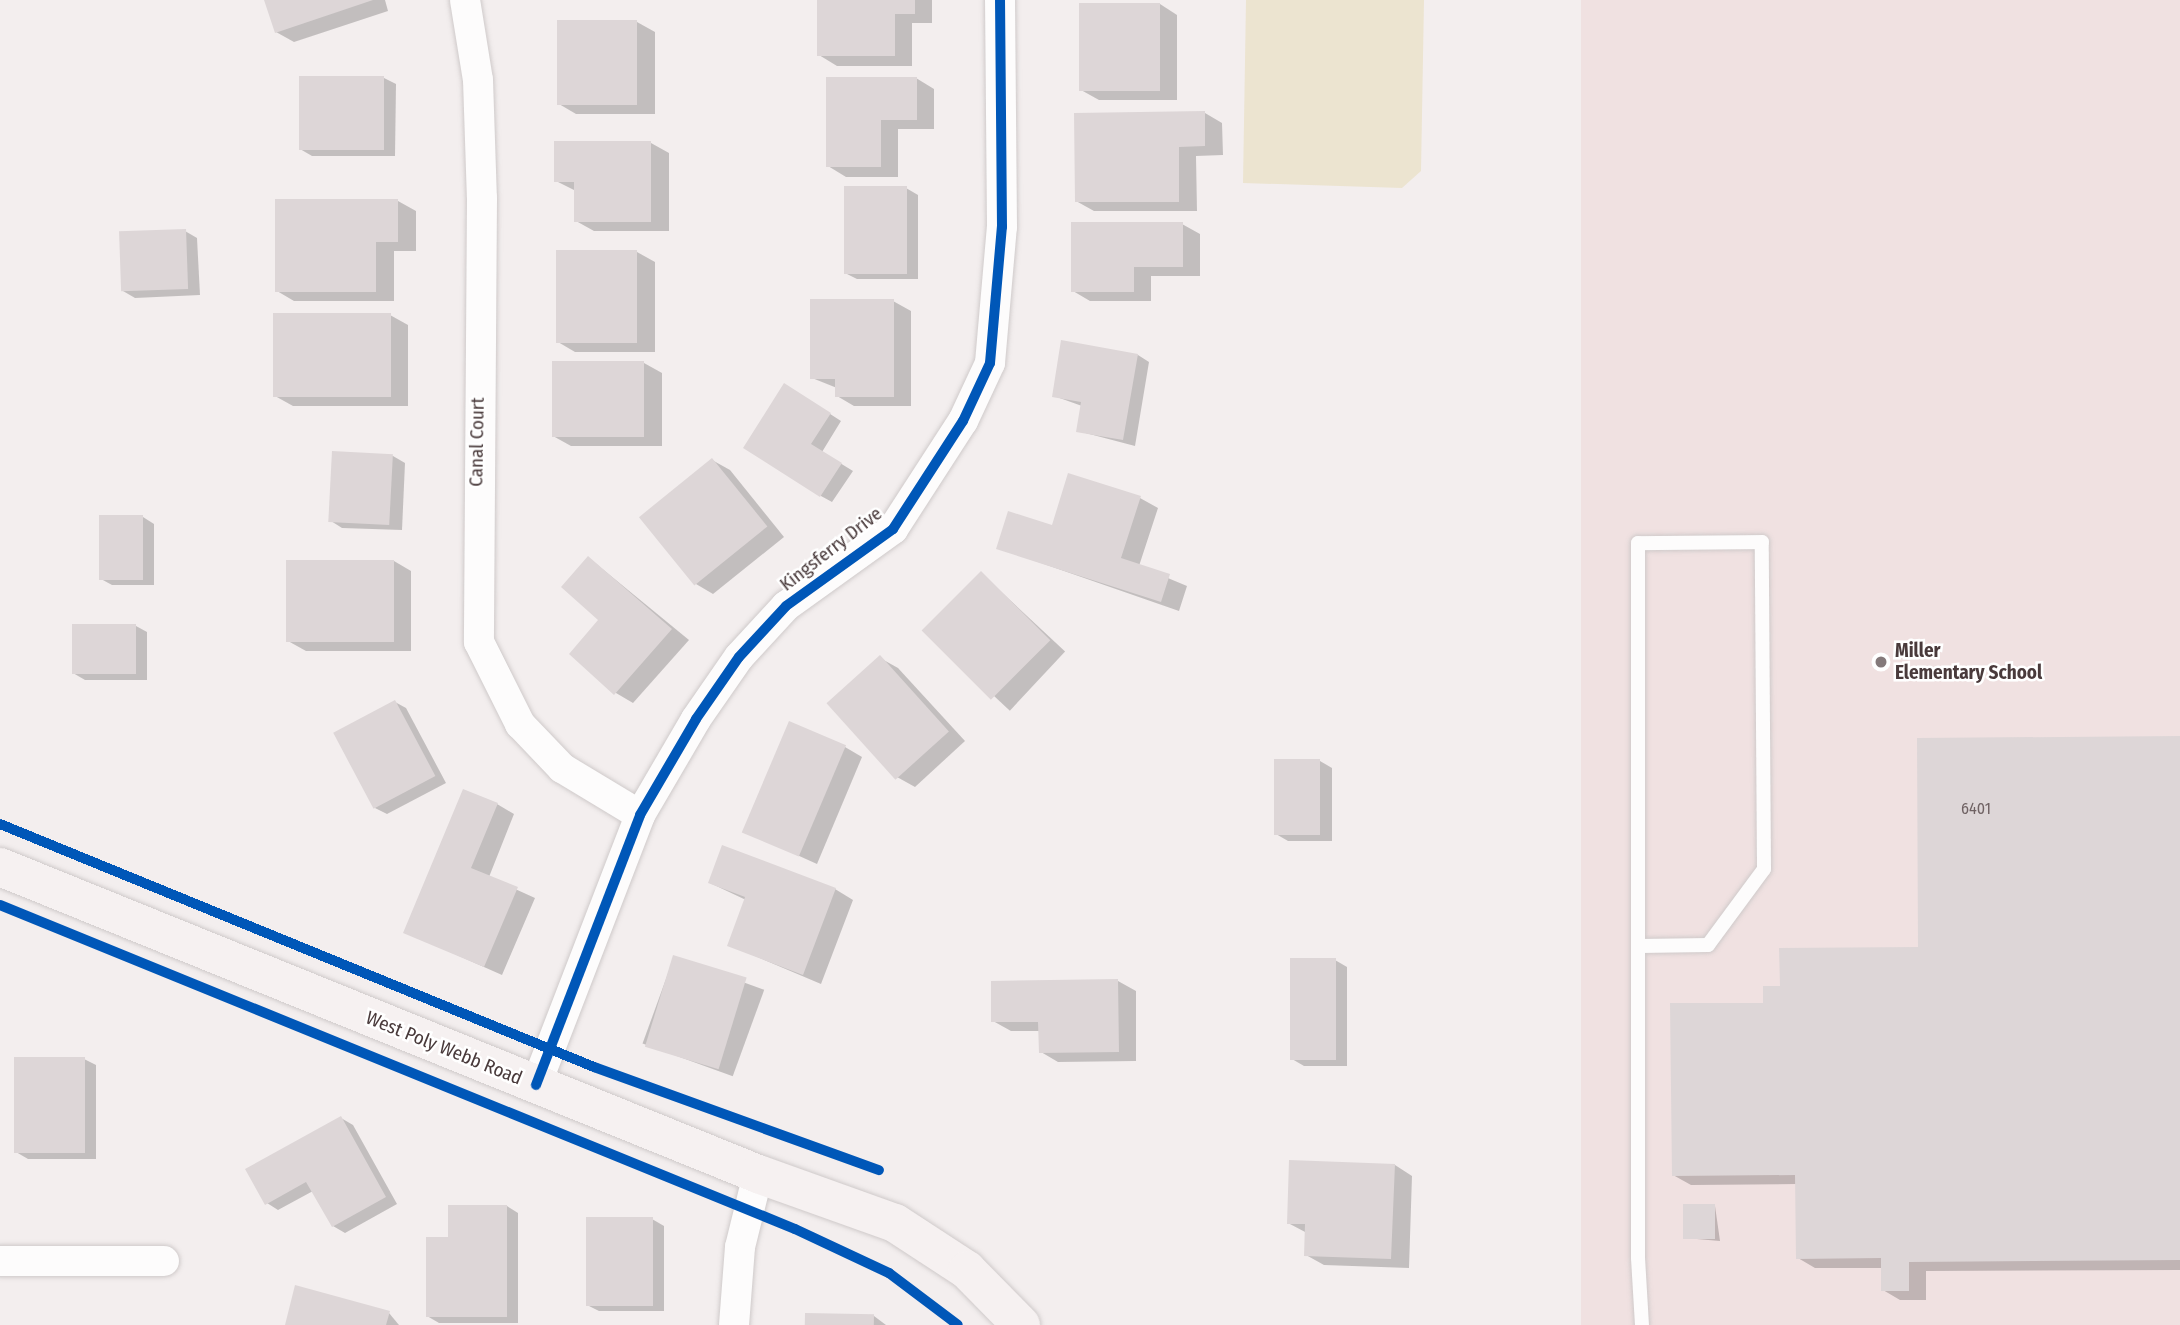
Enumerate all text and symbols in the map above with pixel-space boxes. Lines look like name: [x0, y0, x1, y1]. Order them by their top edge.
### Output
street label: Canal Court: [465, 397, 489, 487]
street label: Kingsferry Drive: [775, 502, 887, 596]
place label: Miller Elementary School: [1895, 640, 2042, 684]
marker: Miller Elementary School: [1873, 654, 1889, 670]
house number: 6401: [1961, 799, 1991, 819]
street label: West Poly Webb Road: [362, 1006, 526, 1090]

